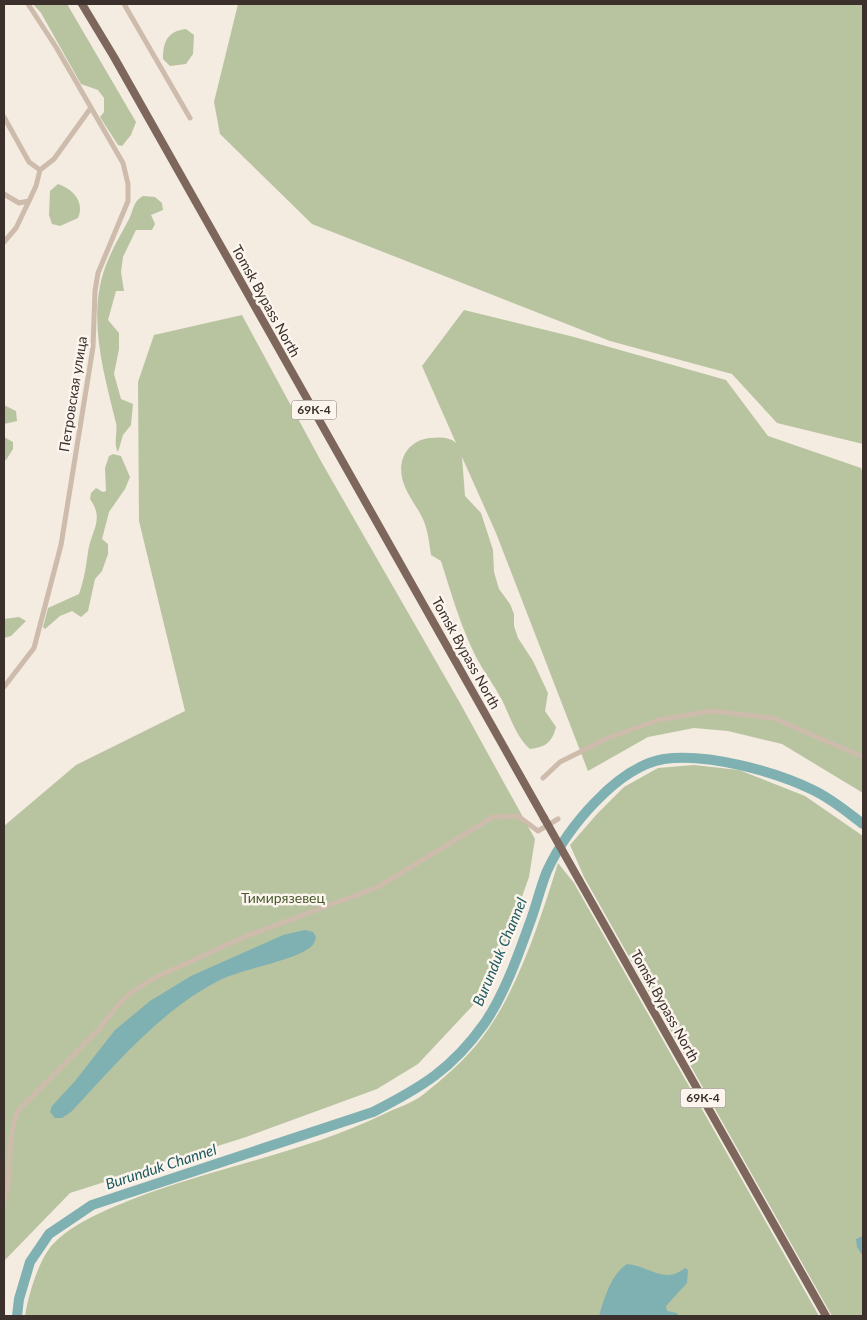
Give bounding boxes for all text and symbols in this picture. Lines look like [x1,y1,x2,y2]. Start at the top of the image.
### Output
street label: Tomsk Bypass North [229,242,304,360]
street label: Петровская улица [55,335,90,453]
road number: 69К-4 [292,400,336,420]
street label: Tomsk Bypass North [429,594,504,712]
park label: Тимирязевец [241,889,325,906]
water label: Burunduk Channel [468,894,530,1008]
street label: Tomsk Bypass North [628,947,703,1065]
road number: 69К-4 [680,1088,726,1108]
water label: Burunduk Channel [103,1139,219,1192]

